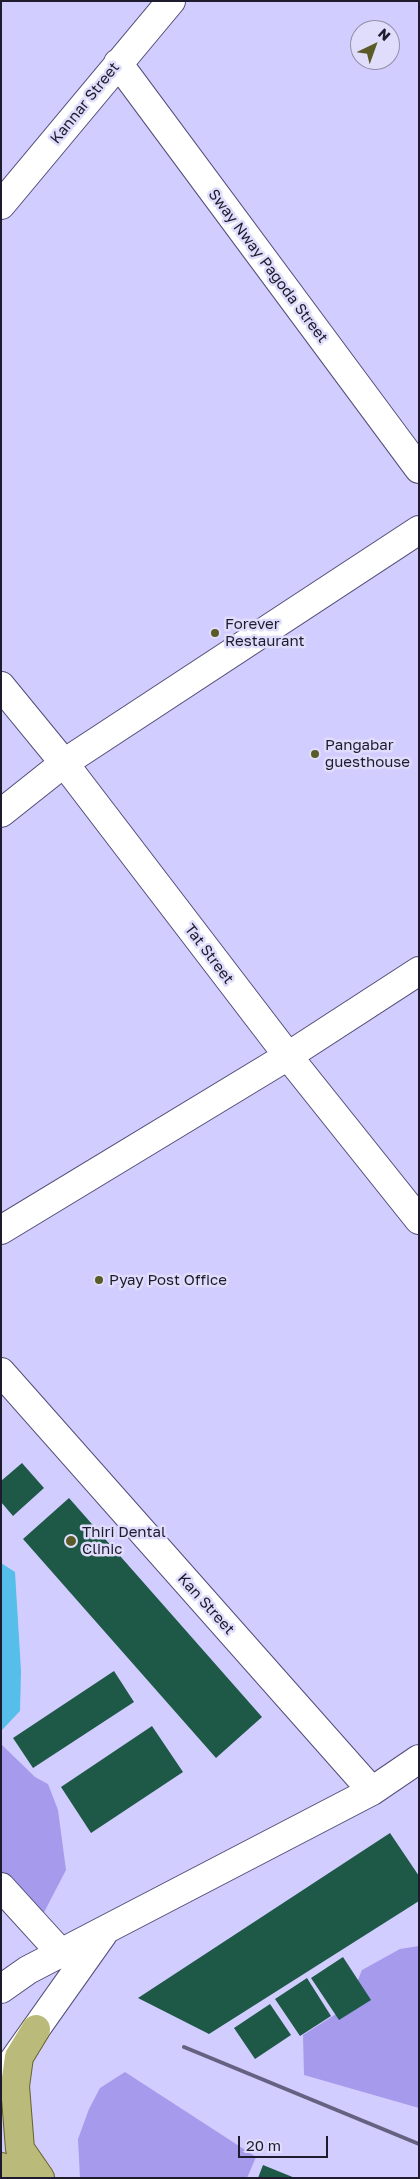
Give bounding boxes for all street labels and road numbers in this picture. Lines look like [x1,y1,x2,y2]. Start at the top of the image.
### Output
street label: Kannar Street [47,59,123,147]
street label: Sway Nway Pagoda Street [204,186,332,346]
street label: Tat Street [181,920,237,988]
street label: Kan Street [174,1570,238,1638]

